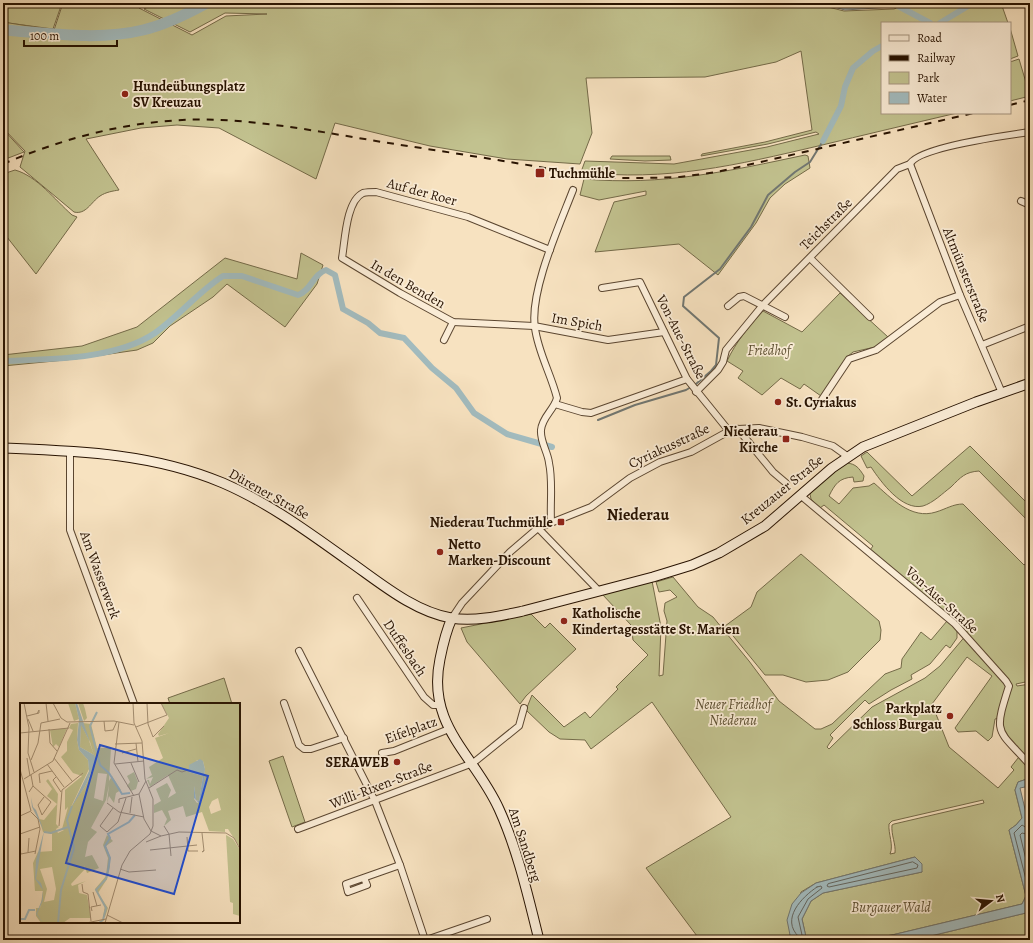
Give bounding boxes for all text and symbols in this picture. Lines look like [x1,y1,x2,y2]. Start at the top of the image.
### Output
scale bar [24,22,117,48]
legend [881,22,1011,114]
text: 100 m [30,28,59,44]
text: Road [917,30,943,46]
text: Railway [917,50,956,66]
text: Park [917,70,940,86]
place label: Hundeübungsplatz SV Kreuzau [133,77,246,112]
marker: Hundeübungsplatz SV Kreuzau [120,89,130,99]
text: Water [916,90,947,106]
place label: Tuchmühle [549,164,616,183]
marker: Tuchmühle [534,167,546,179]
street label: Auf der Roer [384,173,460,211]
street label: Teichstraße [796,194,856,254]
street label: Altmünsterstraße [938,224,994,325]
street label: In den Benden [367,255,449,313]
street label: Von-Aue-Straße [651,291,710,382]
street label: Im Spich [550,308,605,336]
park label: Friedhof [748,341,794,360]
place label: St. Cyriakus [786,393,857,412]
marker: St. Cyriakus [773,397,783,407]
street label: Cyriakusstraße [625,419,713,473]
place label: Niederau Kirche [723,422,779,457]
marker: Niederau Kirche [781,434,791,444]
street label: Kreuzauer Straße [737,451,827,529]
street label: Dürener Straße [225,464,313,524]
district label: Niederau [607,504,670,526]
place label: Niederau Tuchmühle [430,513,554,532]
marker: Niederau Tuchmühle [556,517,566,527]
street label: Am Wasserwerk [75,528,125,622]
place label: Netto Marken-Discount [448,535,551,570]
marker: Netto Marken-Discount [435,547,445,557]
street label: Von-Aue-Straße [901,561,983,638]
place label: Katholische Kindertagesstätte St. Marien [572,604,740,639]
street label: Duffesbach [379,616,431,681]
marker: Katholische Kindertagesstätte St. Marien [559,616,569,626]
park label: Neuer Friedhof Niederau [695,695,775,730]
place label: Parkplatz Schloss Burgau [853,699,943,734]
inset map [20,703,240,923]
marker: Parkplatz Schloss Burgau [945,711,955,721]
street label: Eifelplatz [382,712,440,748]
place label: SERAWEB [325,753,389,772]
street label: Willi-Rixen-Straße [326,757,435,814]
marker: SERAWEB [392,757,402,767]
street label: Am Sandberg [504,805,546,885]
north arrow [971,881,1011,921]
text: N [992,892,1008,904]
park label: Burgauer Wald [851,898,931,917]

